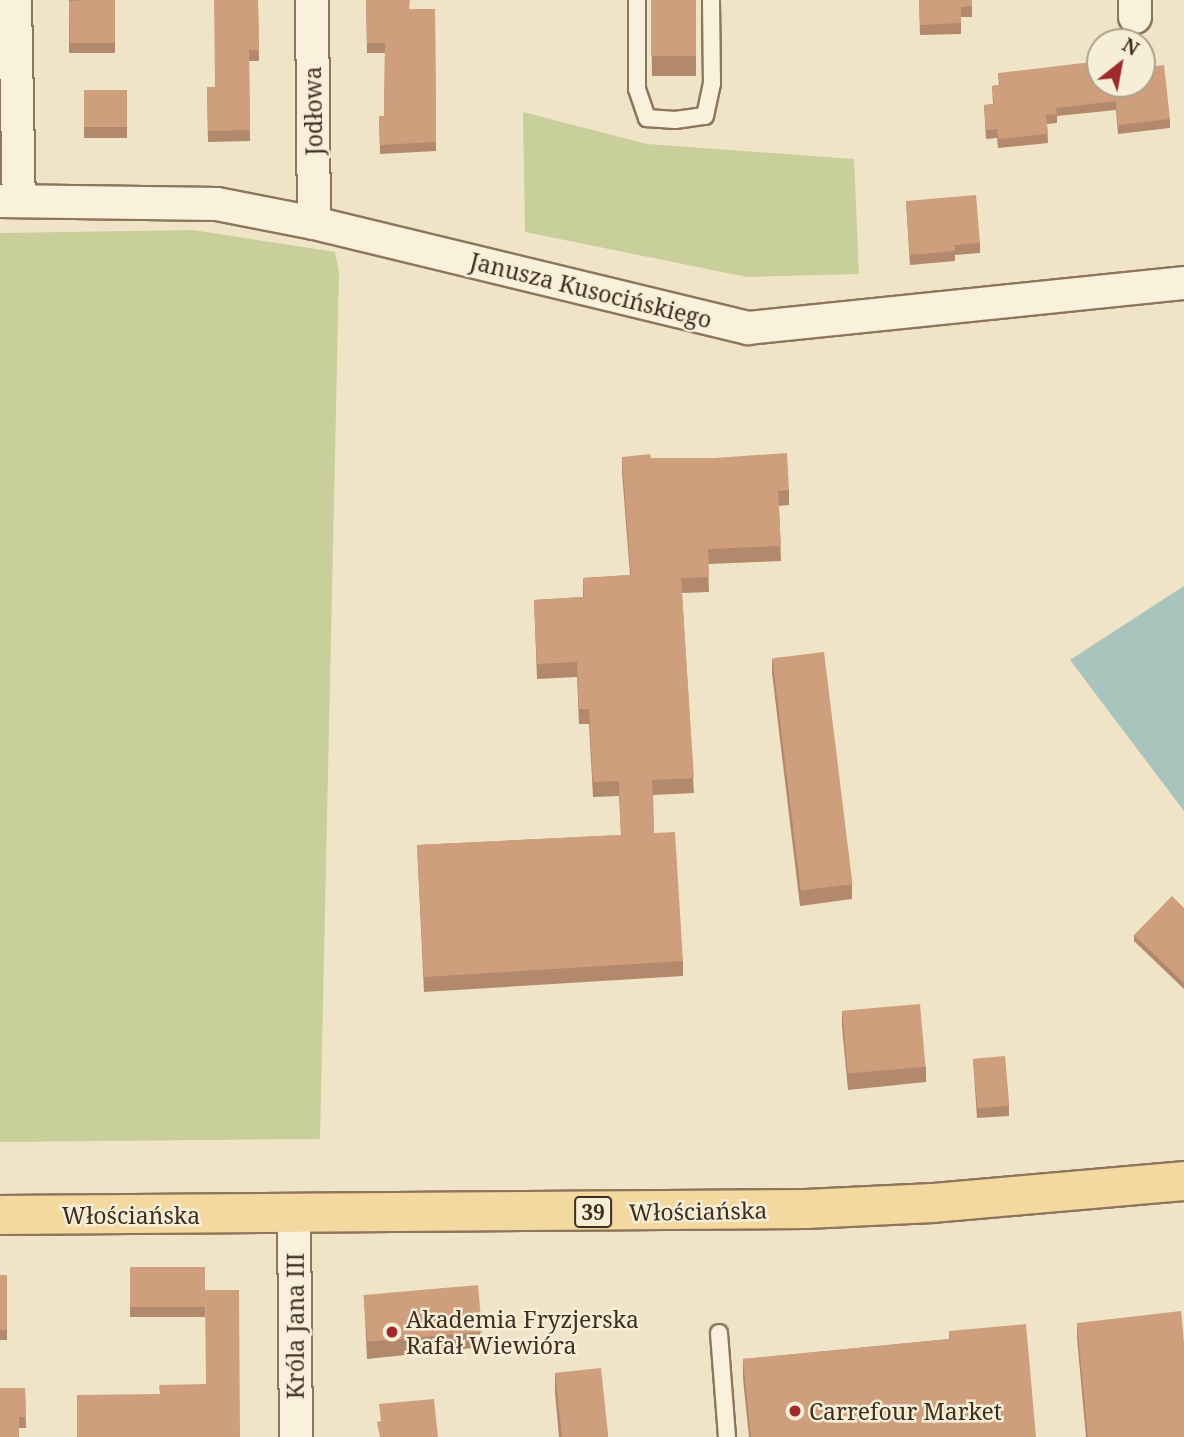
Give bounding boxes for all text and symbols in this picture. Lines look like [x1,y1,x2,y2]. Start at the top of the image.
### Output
north arrow [1086,28,1156,98]
text: N [1118,32,1144,62]
street label: Jodłowa [298,66,328,156]
street label: Janusza Kusocińskiego [467,247,715,333]
road number: 39 [574,1194,612,1230]
street label: Włościańska [629,1196,767,1226]
street label: Włościańska [62,1201,200,1229]
street label: Króla Jana III [281,1253,309,1399]
place label: Akademia Fryzjerska Rafał Wiewióra [406,1305,639,1359]
marker: Akademia Fryzjerska Rafał Wiewióra [384,1324,400,1340]
place label: Carrefour Market [809,1397,1002,1425]
marker: Carrefour Market [787,1403,803,1419]

